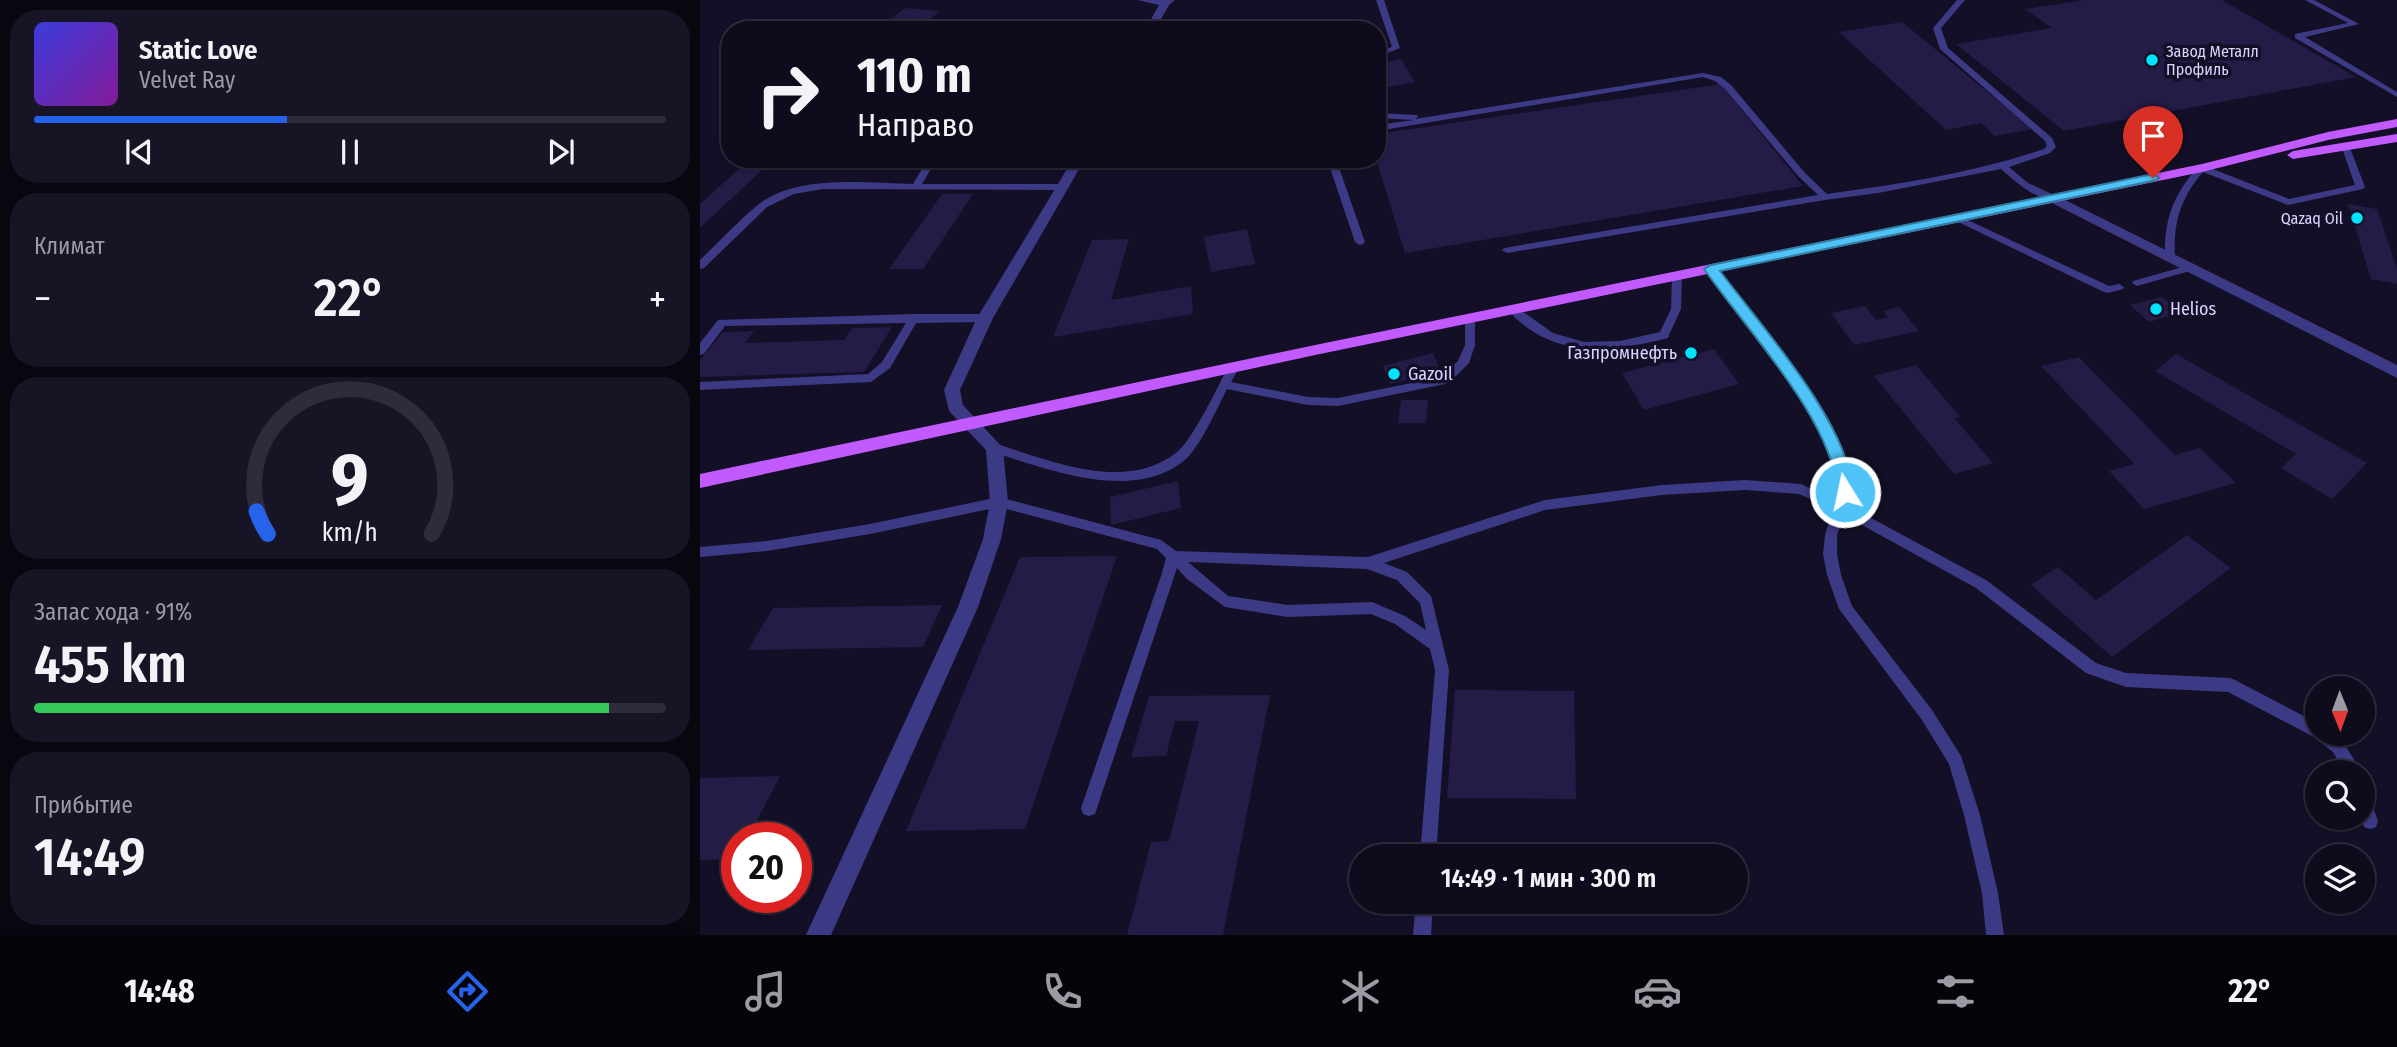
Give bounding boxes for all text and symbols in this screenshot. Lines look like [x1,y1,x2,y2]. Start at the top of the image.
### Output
text: Static Love [139,35,257,66]
place label: Завод Металл Профиль [2166,42,2259,79]
text: 110 m [857,46,972,105]
icon: right [742,49,833,140]
marker: Завод Металл Профиль [2144,52,2160,68]
text: Velvet Ray [139,66,235,94]
text: Направо [857,106,974,144]
pin [2123,106,2183,178]
icon: arrive [2134,117,2172,155]
icon: previous [120,133,158,171]
icon: pause [331,133,369,171]
icon: next [542,133,580,171]
place label: Qazaq Oil [2281,209,2343,228]
marker: Qazaq Oil [2349,210,2365,226]
text: Климат [34,232,105,260]
text: 22° [314,267,386,330]
text: − [34,276,51,322]
text: + [649,276,666,322]
place label: Helios [2170,298,2217,320]
marker: Helios [2148,301,2164,317]
place label: Газпромнефть [1567,342,1677,364]
marker: Газпромнефть [1683,345,1699,361]
place label: Gazoil [1408,363,1453,385]
marker: Gazoil [1386,366,1402,382]
text: 9 [331,436,369,523]
position arrow [1808,455,1882,529]
text: km/h [322,517,378,547]
text: Запас хода · 91% [34,598,192,626]
text: 455 km [34,633,187,696]
north arrow [2305,676,2375,746]
map controls [2305,676,2375,914]
button: search [2305,760,2375,830]
text: Прибытие [34,791,133,819]
speed limit sign: 20 [721,822,812,913]
text: 14:49 [34,826,145,889]
button: layers [2305,844,2375,914]
text: 14:49 · 1 мин · 300 m [1441,863,1656,894]
icon: directions [443,967,492,1016]
icon: music [741,967,790,1016]
icon: phone [1038,967,1087,1016]
icon: climate [1336,967,1385,1016]
icon: car [1633,967,1682,1016]
icon: filters [1931,967,1980,1016]
text: 14:48 [124,972,195,1010]
text: 22° [2228,972,2273,1010]

